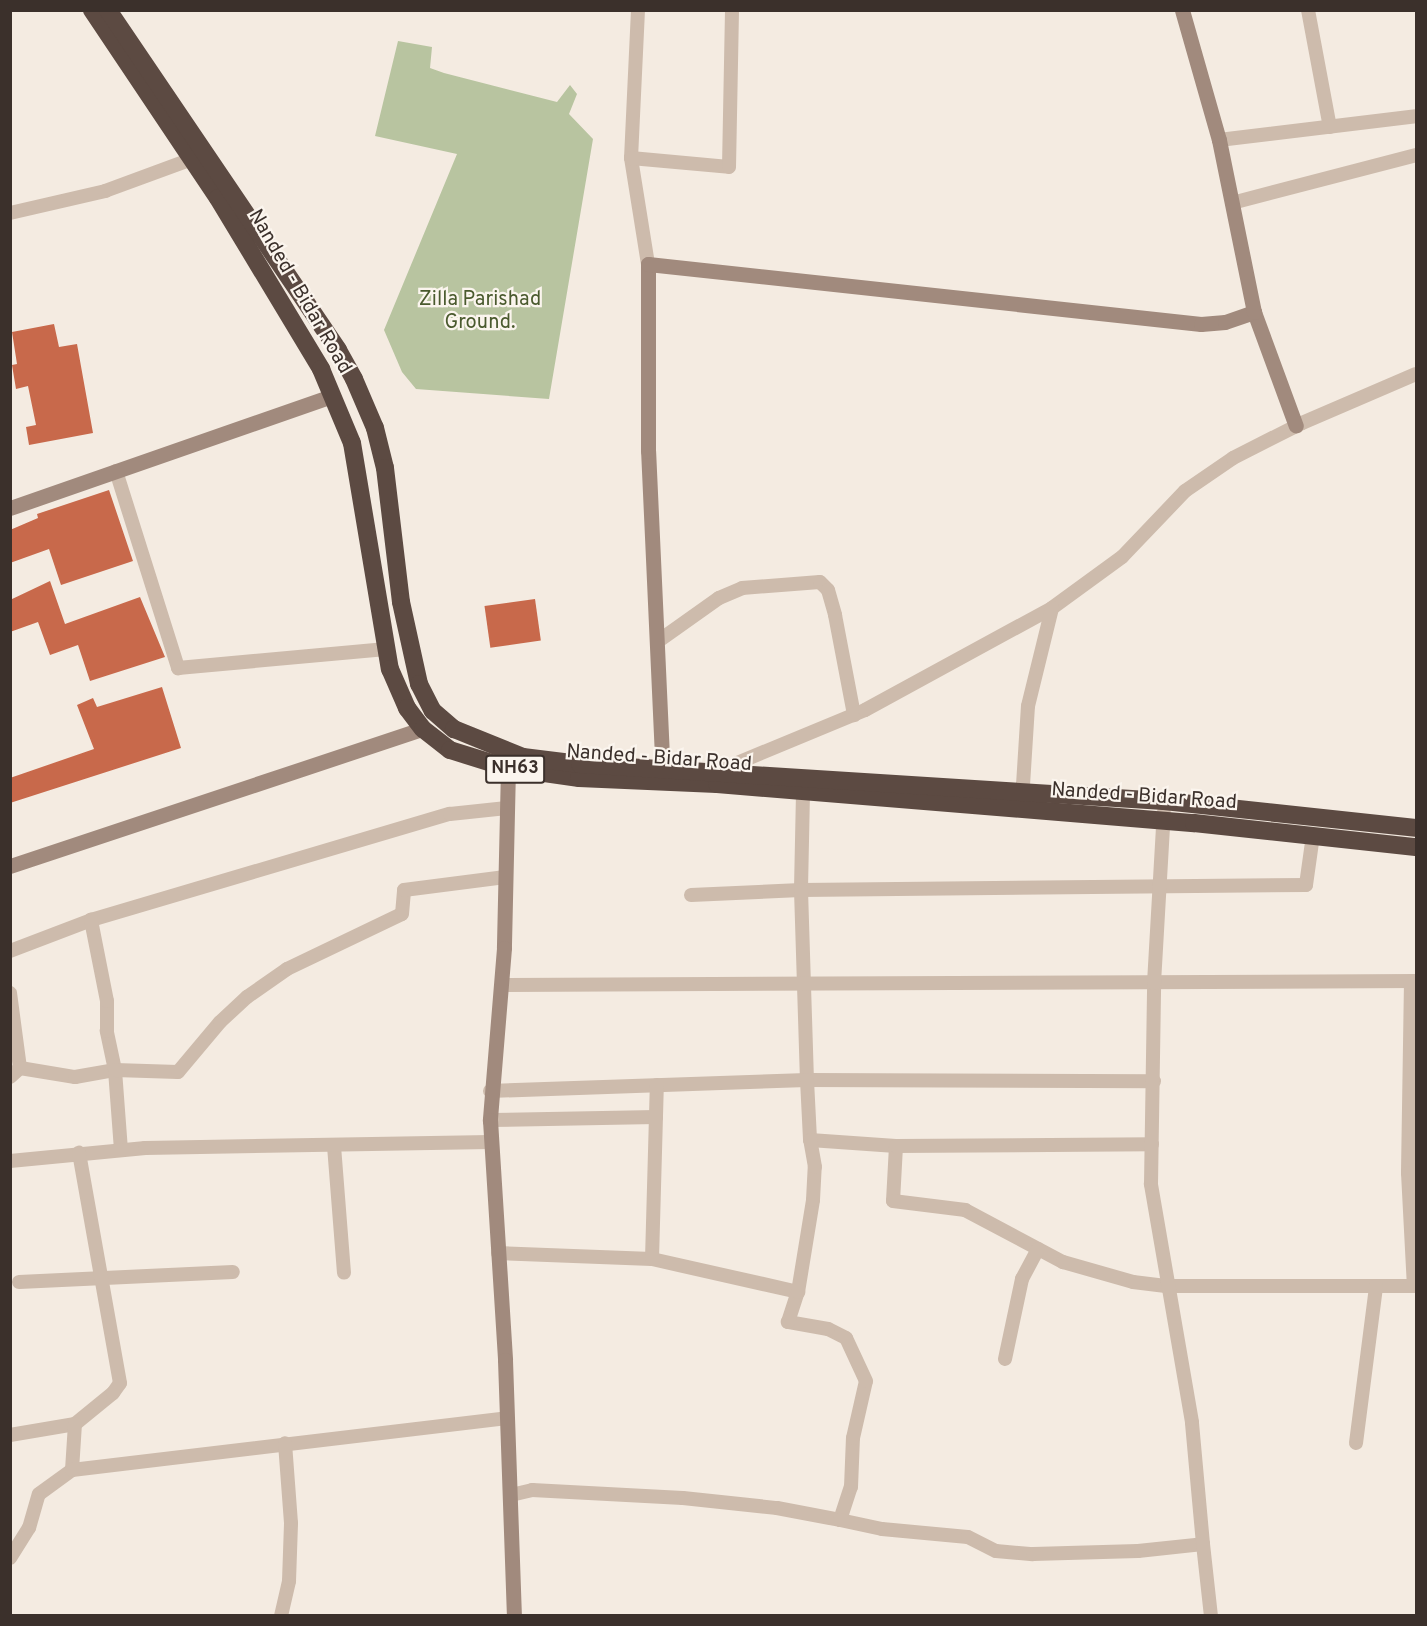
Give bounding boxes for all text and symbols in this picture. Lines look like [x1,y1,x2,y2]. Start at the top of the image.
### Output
street label: Nanded - Bidar Road [242,206,356,378]
park label: Zilla Parishad Ground. [419,288,541,335]
street label: Nanded - Bidar Road [565,741,753,777]
road number: NH63 [485,754,545,784]
street label: Nanded - Bidar Road [1050,779,1238,815]

